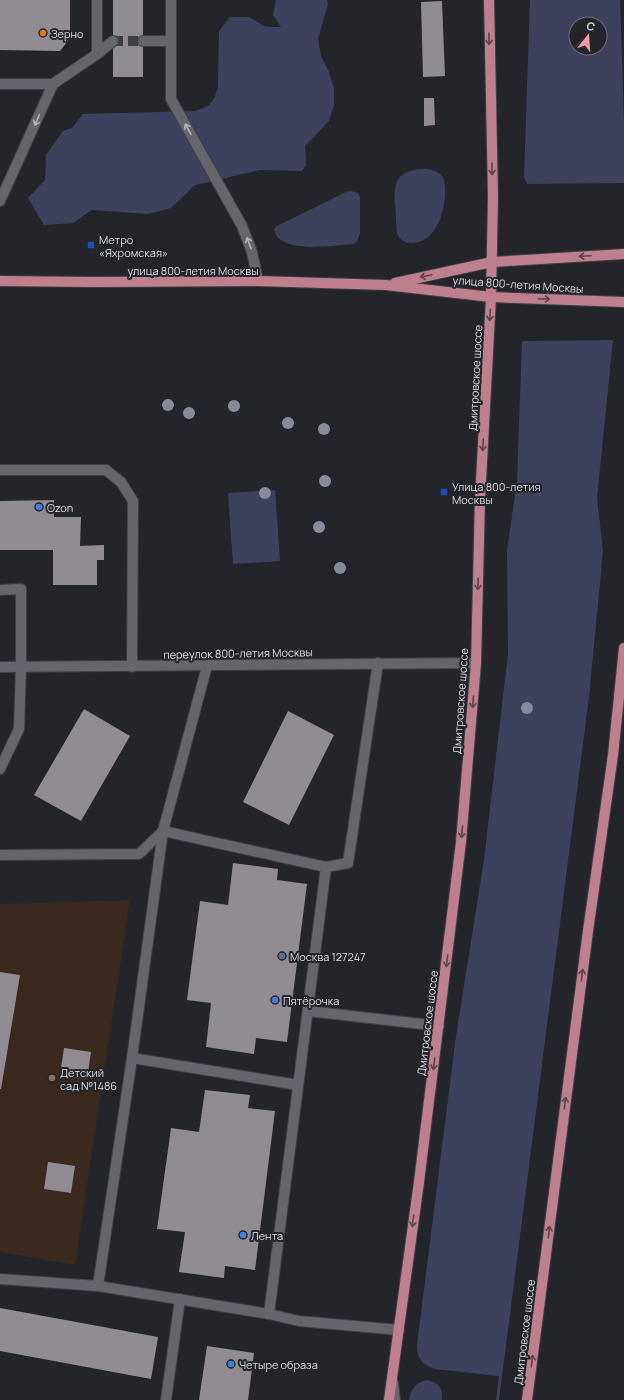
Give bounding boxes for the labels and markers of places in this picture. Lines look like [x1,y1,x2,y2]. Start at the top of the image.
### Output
place label: Зерно [51,26,84,41]
marker: Зерно [38,28,48,38]
place label: Метро «Яхромская» [99,232,168,260]
marker: Метро «Яхромская» [86,240,96,250]
place label: Улица 800-летия Москвы [452,479,541,507]
marker: Улица 800-летия Москвы [439,487,449,497]
place label: Ozon [47,500,73,515]
marker: Ozon [34,502,44,512]
place label: Москва 127247 [290,949,366,964]
marker: Москва 127247 [277,951,287,961]
place label: Пятёрочка [283,993,339,1008]
marker: Пятёрочка [270,995,280,1005]
place label: Детский сад №1486 [60,1065,117,1093]
marker: Детский сад №1486 [47,1073,57,1083]
place label: Лента [251,1228,283,1243]
marker: Лента [238,1230,248,1240]
place label: Четыре образа [239,1357,318,1372]
marker: Четыре образа [226,1359,236,1369]

